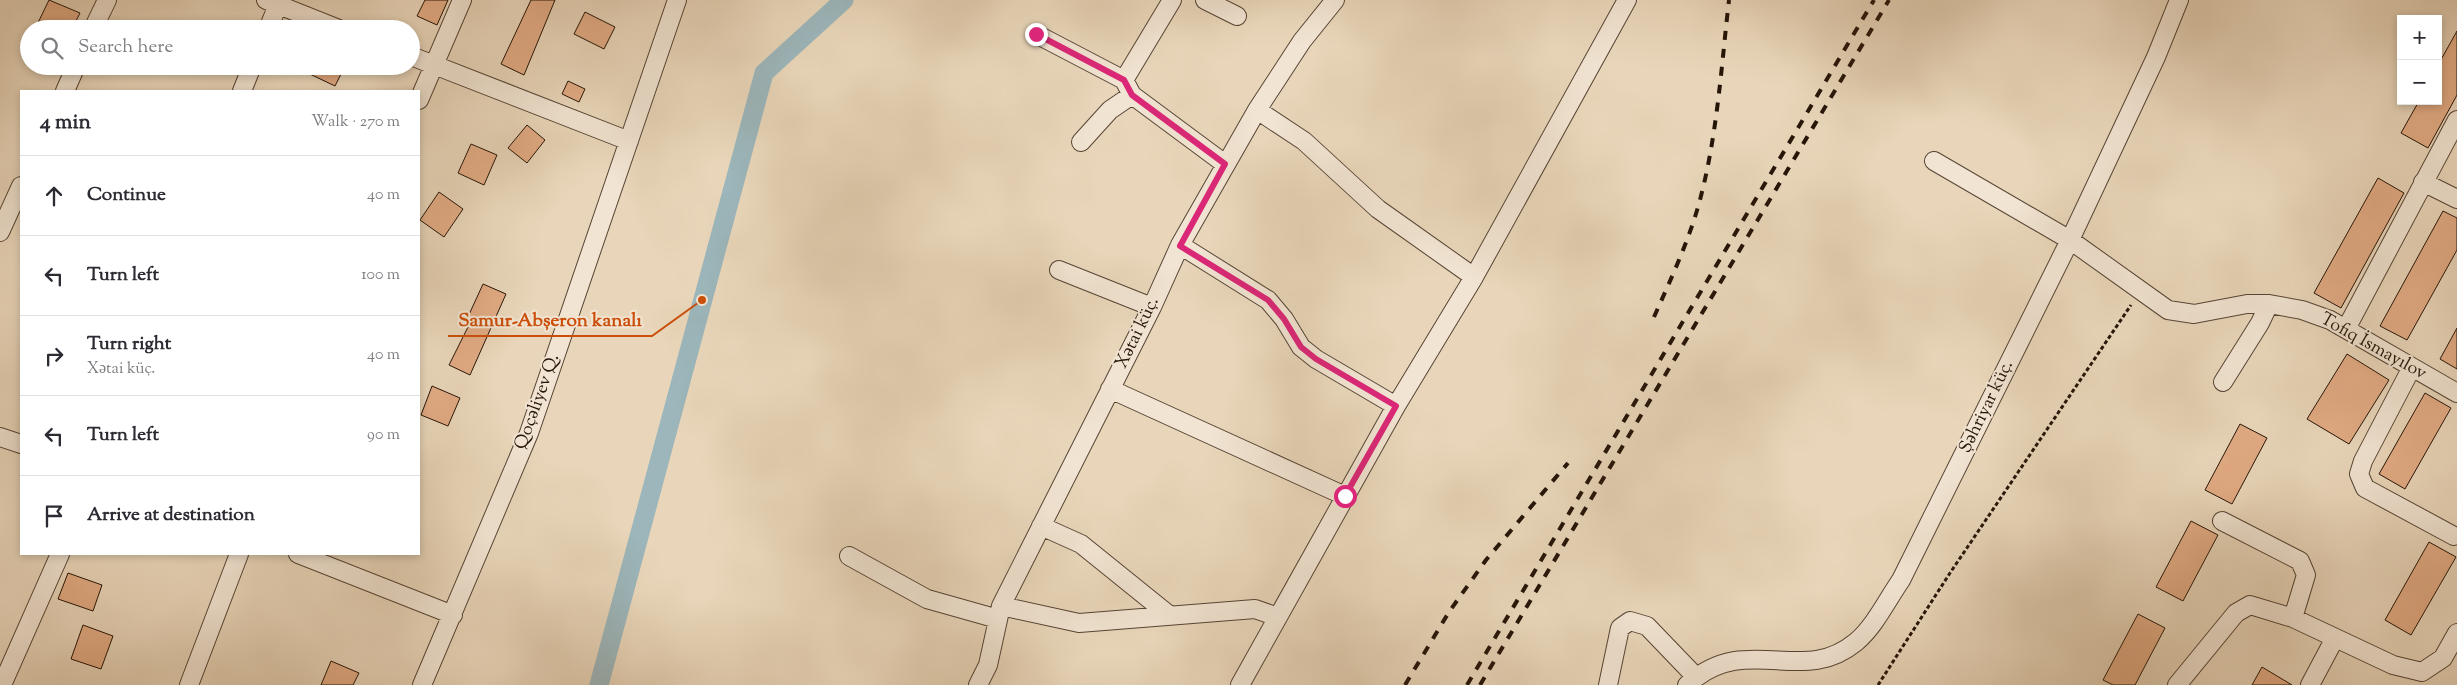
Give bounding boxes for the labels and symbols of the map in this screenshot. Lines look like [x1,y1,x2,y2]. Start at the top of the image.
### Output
route end [1025,23,1048,46]
street label: Xətai küç. [1109,293,1167,373]
callout: Samur-Abşeron kanalı [448,302,652,336]
street label: Tofiq İsmayılov [2315,307,2431,387]
text: Samur-Abşeron kanalı [458,308,642,335]
street label: Qoçəliyev Q. [509,350,567,454]
street label: Şəhriyar küç. [1953,356,2021,458]
route start [1334,485,1357,508]

